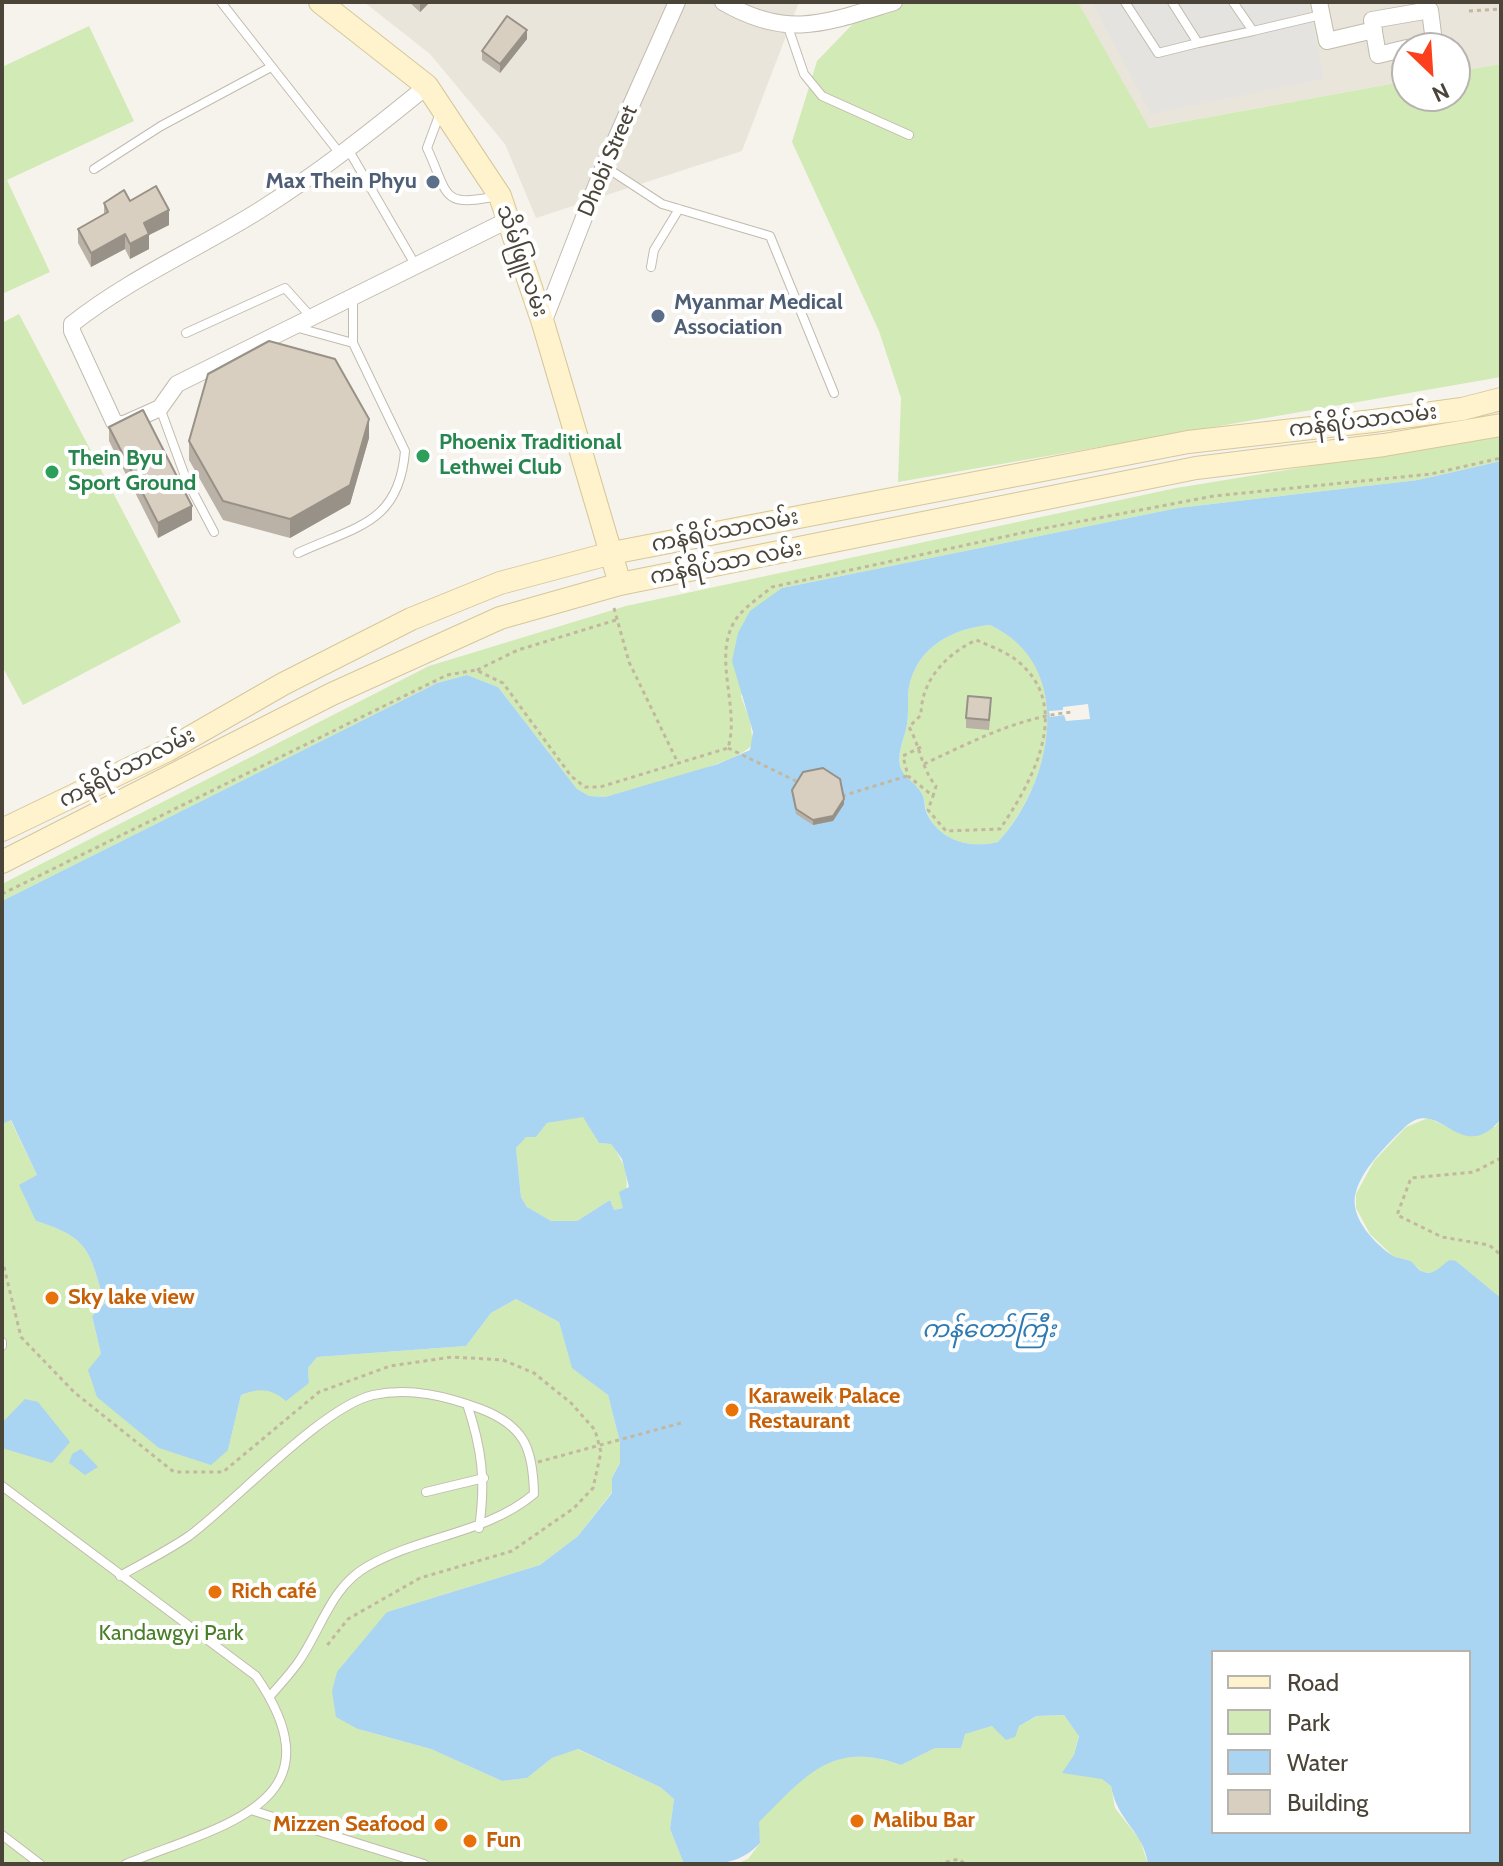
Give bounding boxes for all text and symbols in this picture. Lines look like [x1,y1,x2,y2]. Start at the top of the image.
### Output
north arrow [1391,32,1471,112]
text: N [1428,77,1453,108]
street label: Dhobi Street [573,101,643,221]
place label: Max Thein Phyu [265,169,417,195]
marker: Max Thein Phyu [424,173,442,191]
street label: သိမ်ဖြူလမ်း [490,201,554,321]
place label: Myanmar Medical Association [674,290,843,342]
marker: Myanmar Medical Association [649,307,667,325]
street label: ကန်ရိပ်သာလမ်း [1287,399,1439,443]
place label: Phoenix Traditional Lethwei Club [439,430,622,482]
place label: Thein Byu Sport Ground [68,446,196,498]
marker: Phoenix Traditional Lethwei Club [414,447,432,465]
marker: Thein Byu Sport Ground [43,463,61,481]
street label: ကန်ရိပ်သာလမ်း [649,504,801,558]
street label: ကန်ရိပ်သာ လမ်း [648,535,804,591]
street label: ကန်ရိပ်သာလမ်း [54,722,200,814]
place label: Sky lake view [68,1285,195,1311]
marker: Sky lake view [43,1289,61,1307]
water label: ကန်တော်ကြီး [922,1316,1056,1344]
place label: Karaweik Palace Restaurant [748,1384,900,1436]
marker: Karaweik Palace Restaurant [723,1401,741,1419]
place label: Rich café [231,1579,317,1605]
marker: Rich café [206,1583,224,1601]
park label: Kandawgyi Park [98,1621,244,1647]
legend [1211,1650,1471,1834]
text: Road [1287,1668,1339,1697]
text: Park [1287,1708,1330,1737]
text: Water [1287,1748,1348,1777]
text: Building [1287,1788,1368,1817]
place label: Malibu Bar [873,1808,975,1834]
place label: Mizzen Seafood [273,1812,425,1838]
marker: Malibu Bar [848,1812,866,1830]
marker: Mizzen Seafood [432,1816,450,1834]
place label: Fun [486,1828,521,1854]
marker: Fun [461,1832,479,1850]

